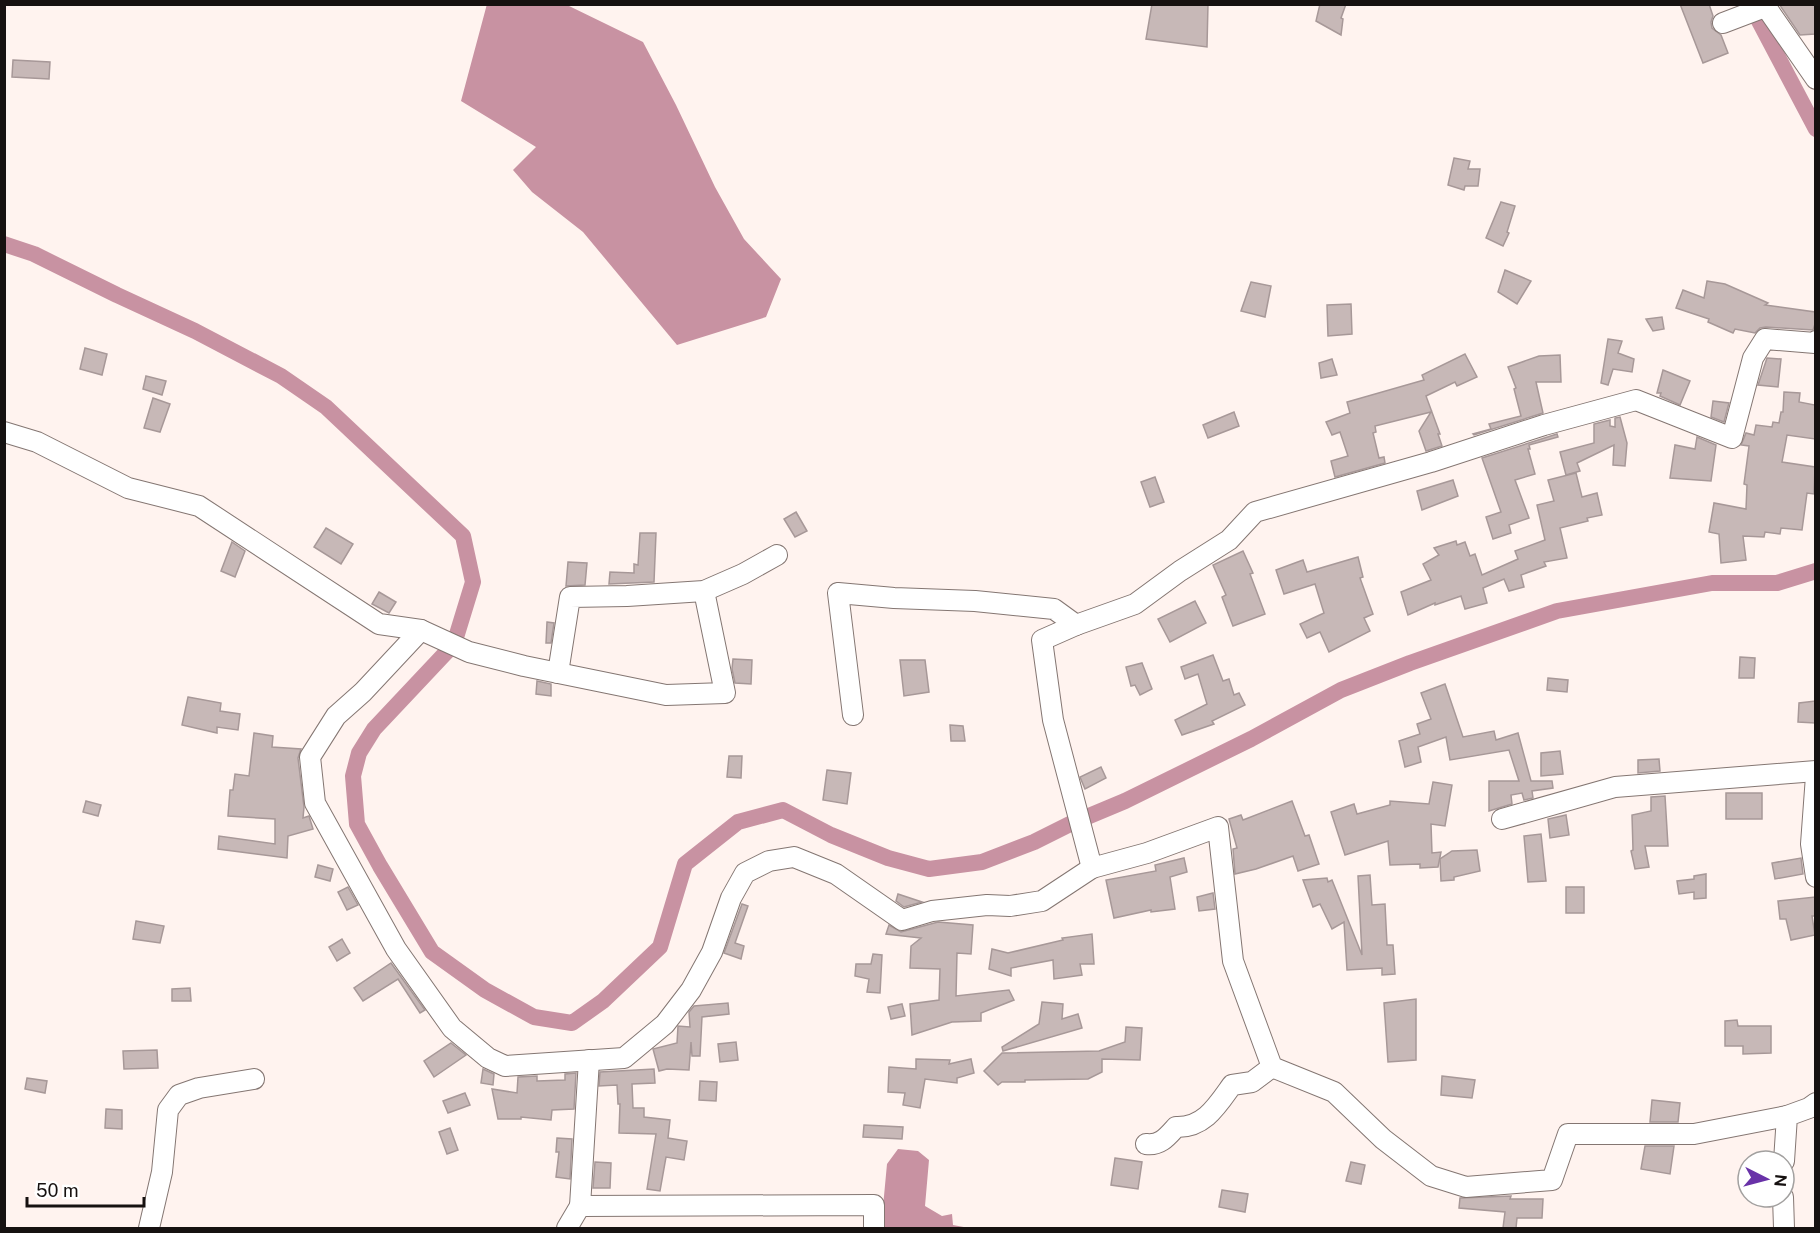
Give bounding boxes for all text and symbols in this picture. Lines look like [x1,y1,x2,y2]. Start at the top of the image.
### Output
north arrow [1736,1149,1796,1209]
scale bar [27,1170,144,1208]
text: N [1770,1173,1791,1188]
text: 50 m [36,1180,79,1201]

